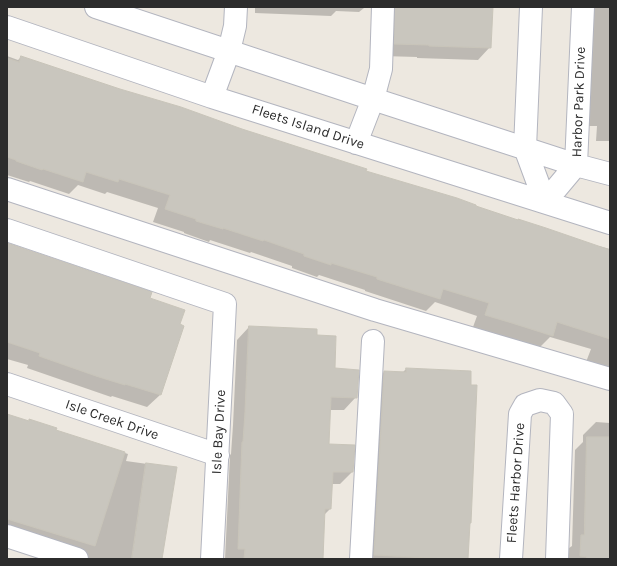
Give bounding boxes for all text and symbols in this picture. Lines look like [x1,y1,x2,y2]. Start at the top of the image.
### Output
street label: Harbor Park Drive [569,46,589,158]
street label: Fleets Island Drive [250,101,366,153]
street label: Isle Bay Drive [208,389,230,475]
street label: Isle Creek Drive [63,396,161,444]
street label: Fleets Harbor Drive [503,422,529,544]

